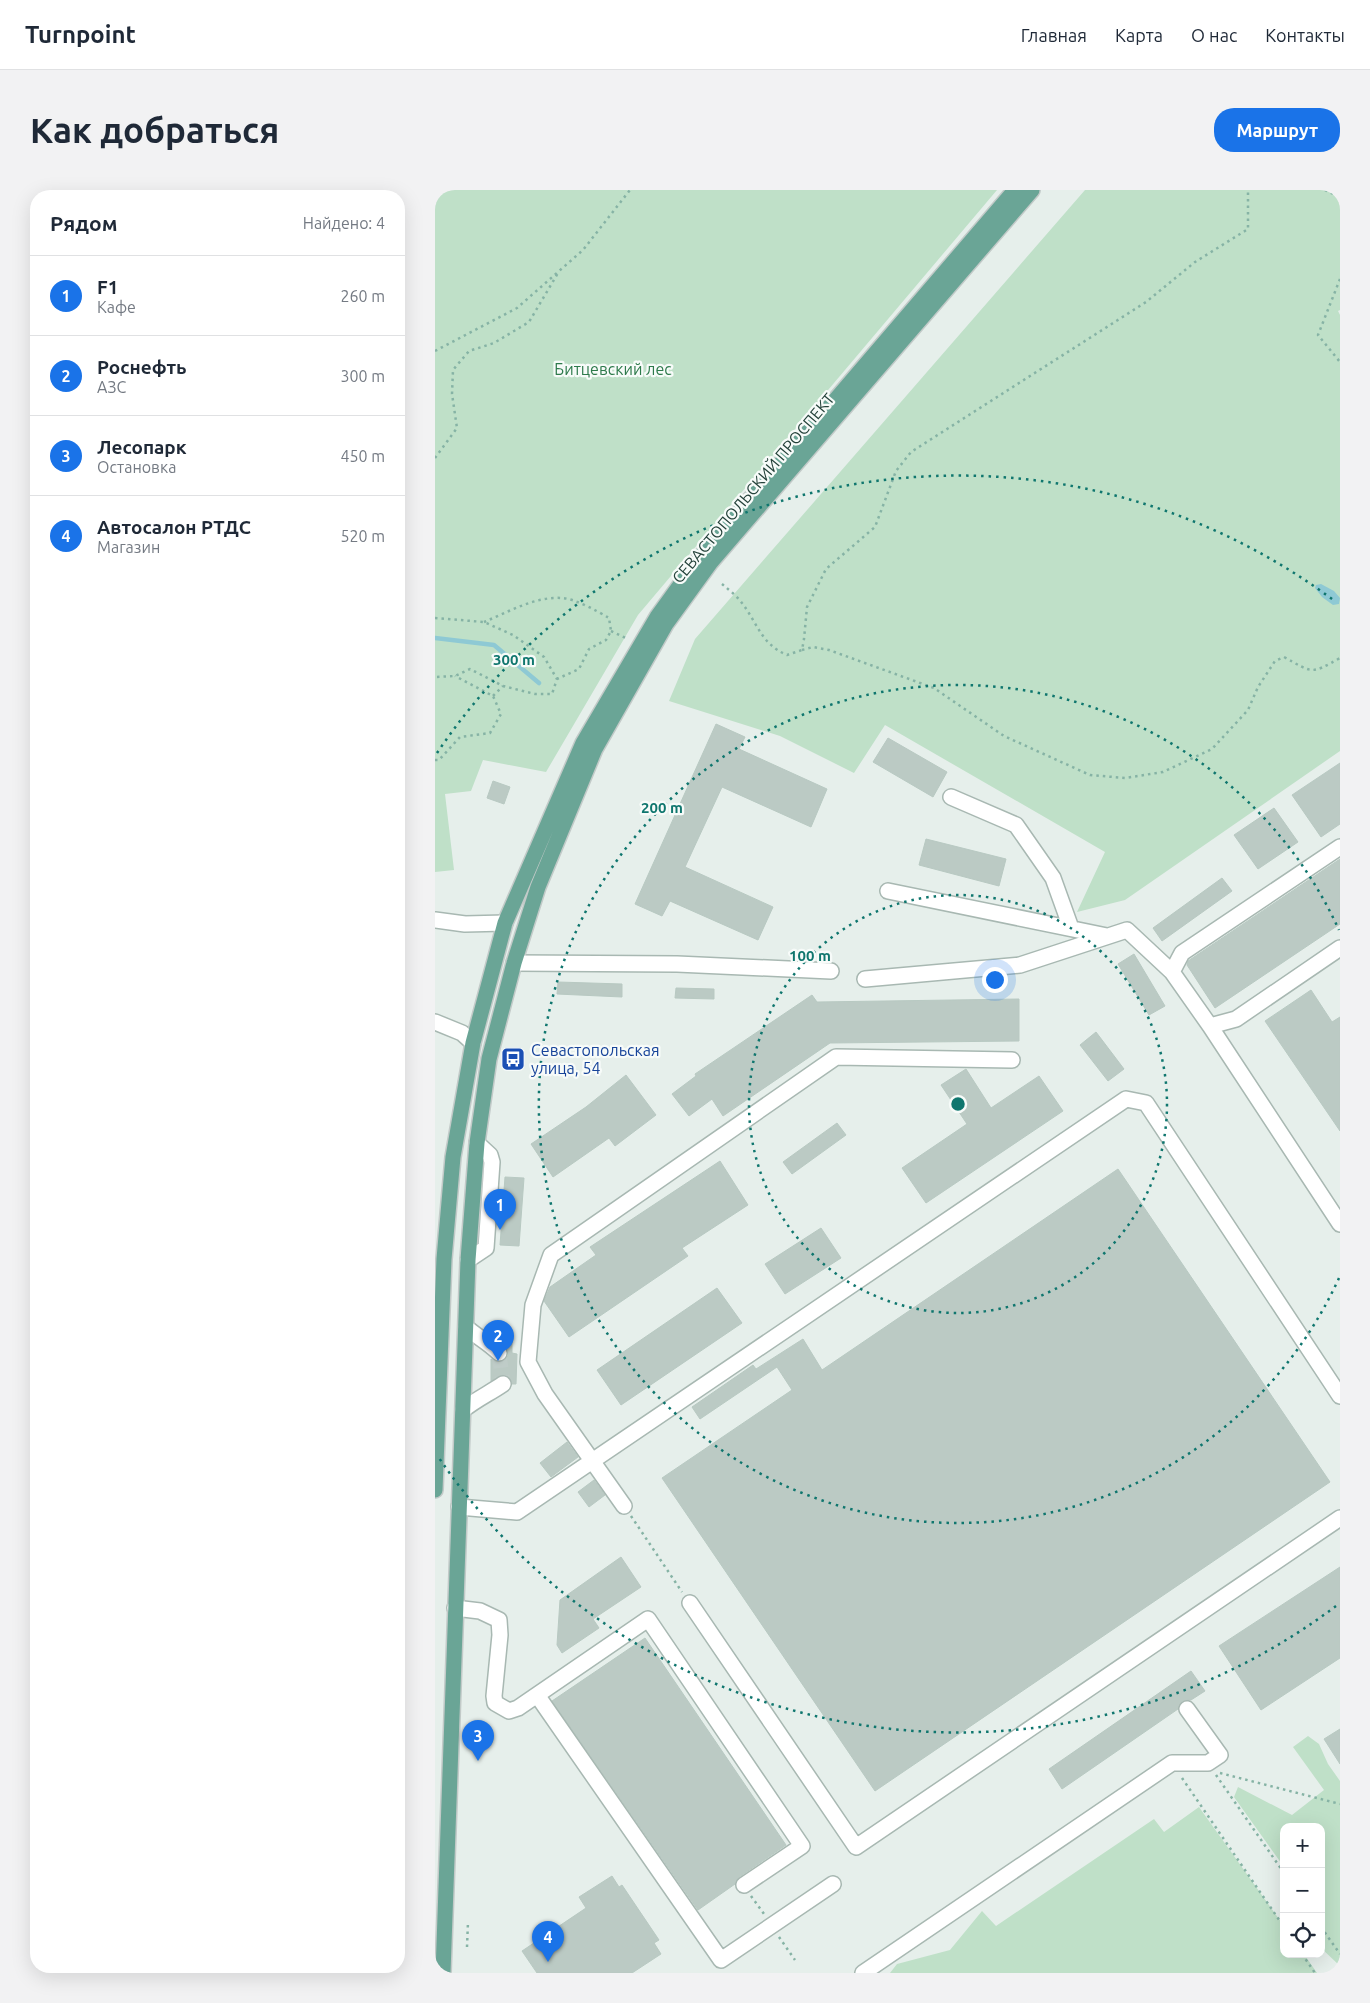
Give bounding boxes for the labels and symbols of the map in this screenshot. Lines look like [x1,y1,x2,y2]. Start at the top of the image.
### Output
park label: Битцевский лес [554,360,672,378]
street label: СЕВАСТОПОЛЬСКИЙ ПРОСПЕКТ [668,389,838,587]
text: 300 m [493,651,535,668]
text: 200 m [641,799,683,816]
text: 100 m [789,947,831,964]
your location [982,967,1008,993]
place label: Севастопольская улица, 54 [531,1041,660,1077]
bus stop icon: Севастопольская улица, 54 [500,1046,526,1072]
centre of rings [949,1095,967,1113]
pin: 1 [484,1189,516,1230]
pin: 2 [482,1320,514,1361]
pin: 3 [462,1720,494,1761]
pin: 4 [532,1921,564,1962]

